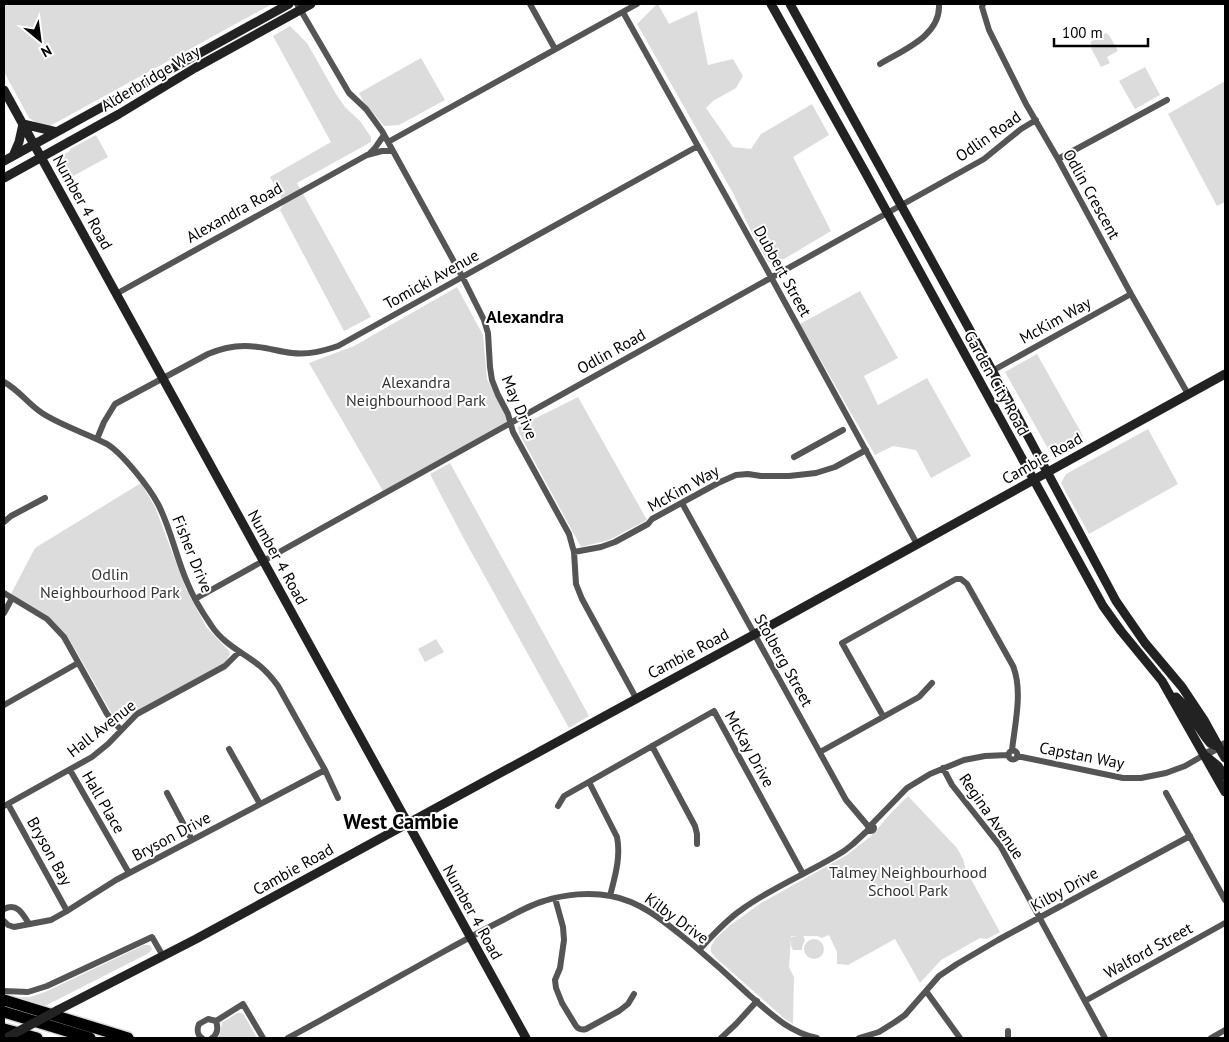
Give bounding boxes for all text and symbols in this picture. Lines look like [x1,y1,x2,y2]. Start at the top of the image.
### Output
north arrow [15,15,65,65]
scale bar [1054,15,1148,47]
text: 100 m [1062,23,1103,42]
street label: Alderbridge Way [97,40,204,115]
text: N [38,41,55,61]
street label: Odlin Road [951,106,1025,166]
street label: Odlin Crescent [1059,145,1125,243]
street label: Number 4 Road [49,151,117,253]
street label: Alexandra Road [182,177,286,247]
street label: Dubbert Street [750,222,817,321]
street label: Tomicki Avenue [380,245,482,313]
street label: McKim Way [1016,292,1095,348]
district label: Alexandra [486,305,564,328]
street label: Odlin Road [573,324,649,378]
street label: Garden City Road [960,327,1034,439]
park label: Alexandra Neighbourhood Park [346,372,486,410]
street label: May Drive [498,372,542,442]
street label: Cambie Road [998,428,1086,488]
street label: McKim Way [644,460,723,516]
street label: Number 4 Road [244,506,312,608]
street label: Fisher Drive [168,512,218,596]
park label: Odlin Neighbourhood Park [40,564,180,602]
street label: Stolberg Street [750,610,818,710]
street label: Cambie Road [644,623,732,683]
street label: Hall Avenue [63,695,139,761]
street label: McKay Drive [721,707,779,791]
street label: Capstan Way [1038,737,1127,773]
street label: Hall Place [78,767,130,837]
street label: Regina Avenue [955,769,1029,863]
street label: Bryson Drive [128,807,214,865]
district label: West Cambie [343,808,459,835]
street label: Bryson Bay [23,813,77,889]
street label: Cambie Road [249,839,337,899]
street label: Number 4 Road [439,861,507,963]
park label: Talmey Neighbourhood School Park [829,862,987,900]
street label: Kilby Drive [1027,862,1101,916]
street label: Kilby Drive [641,888,713,948]
street label: Walford Street [1100,917,1196,982]

